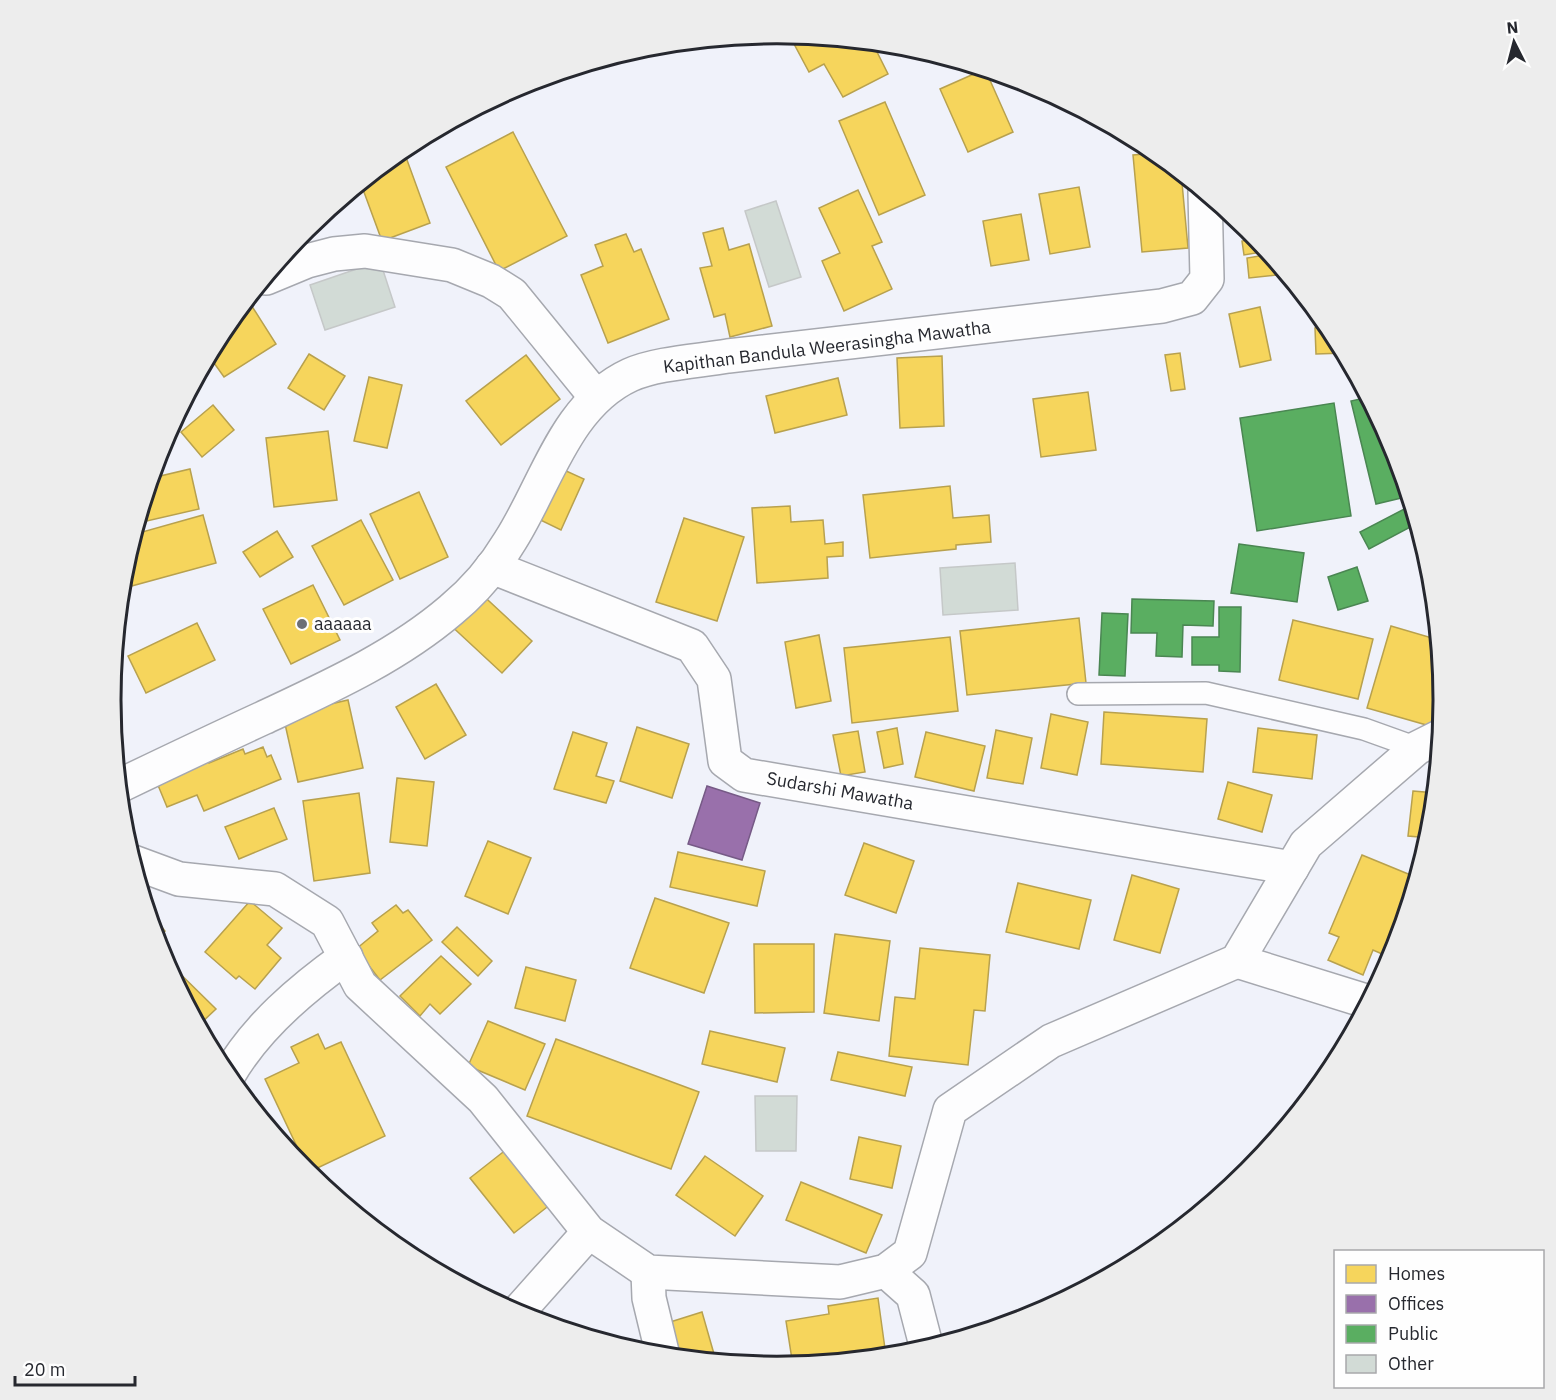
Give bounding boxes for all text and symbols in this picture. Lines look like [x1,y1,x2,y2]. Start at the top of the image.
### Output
north arrow [1484,12,1544,72]
text: N [1506,17,1519,38]
street label: Kapithan Bandula Weerasingha Mawatha [662,315,992,378]
place label: aaaaaa [314,612,372,635]
marker: aaaaaa [295,617,309,631]
street label: Sudarshi Mawatha [765,766,916,815]
legend [1334,1250,1544,1388]
text: Homes [1388,1262,1445,1285]
text: Offices [1388,1292,1444,1315]
text: Public [1388,1322,1438,1345]
scale bar [15,1349,135,1387]
text: Other [1388,1352,1434,1375]
text: 20 m [24,1358,66,1381]

